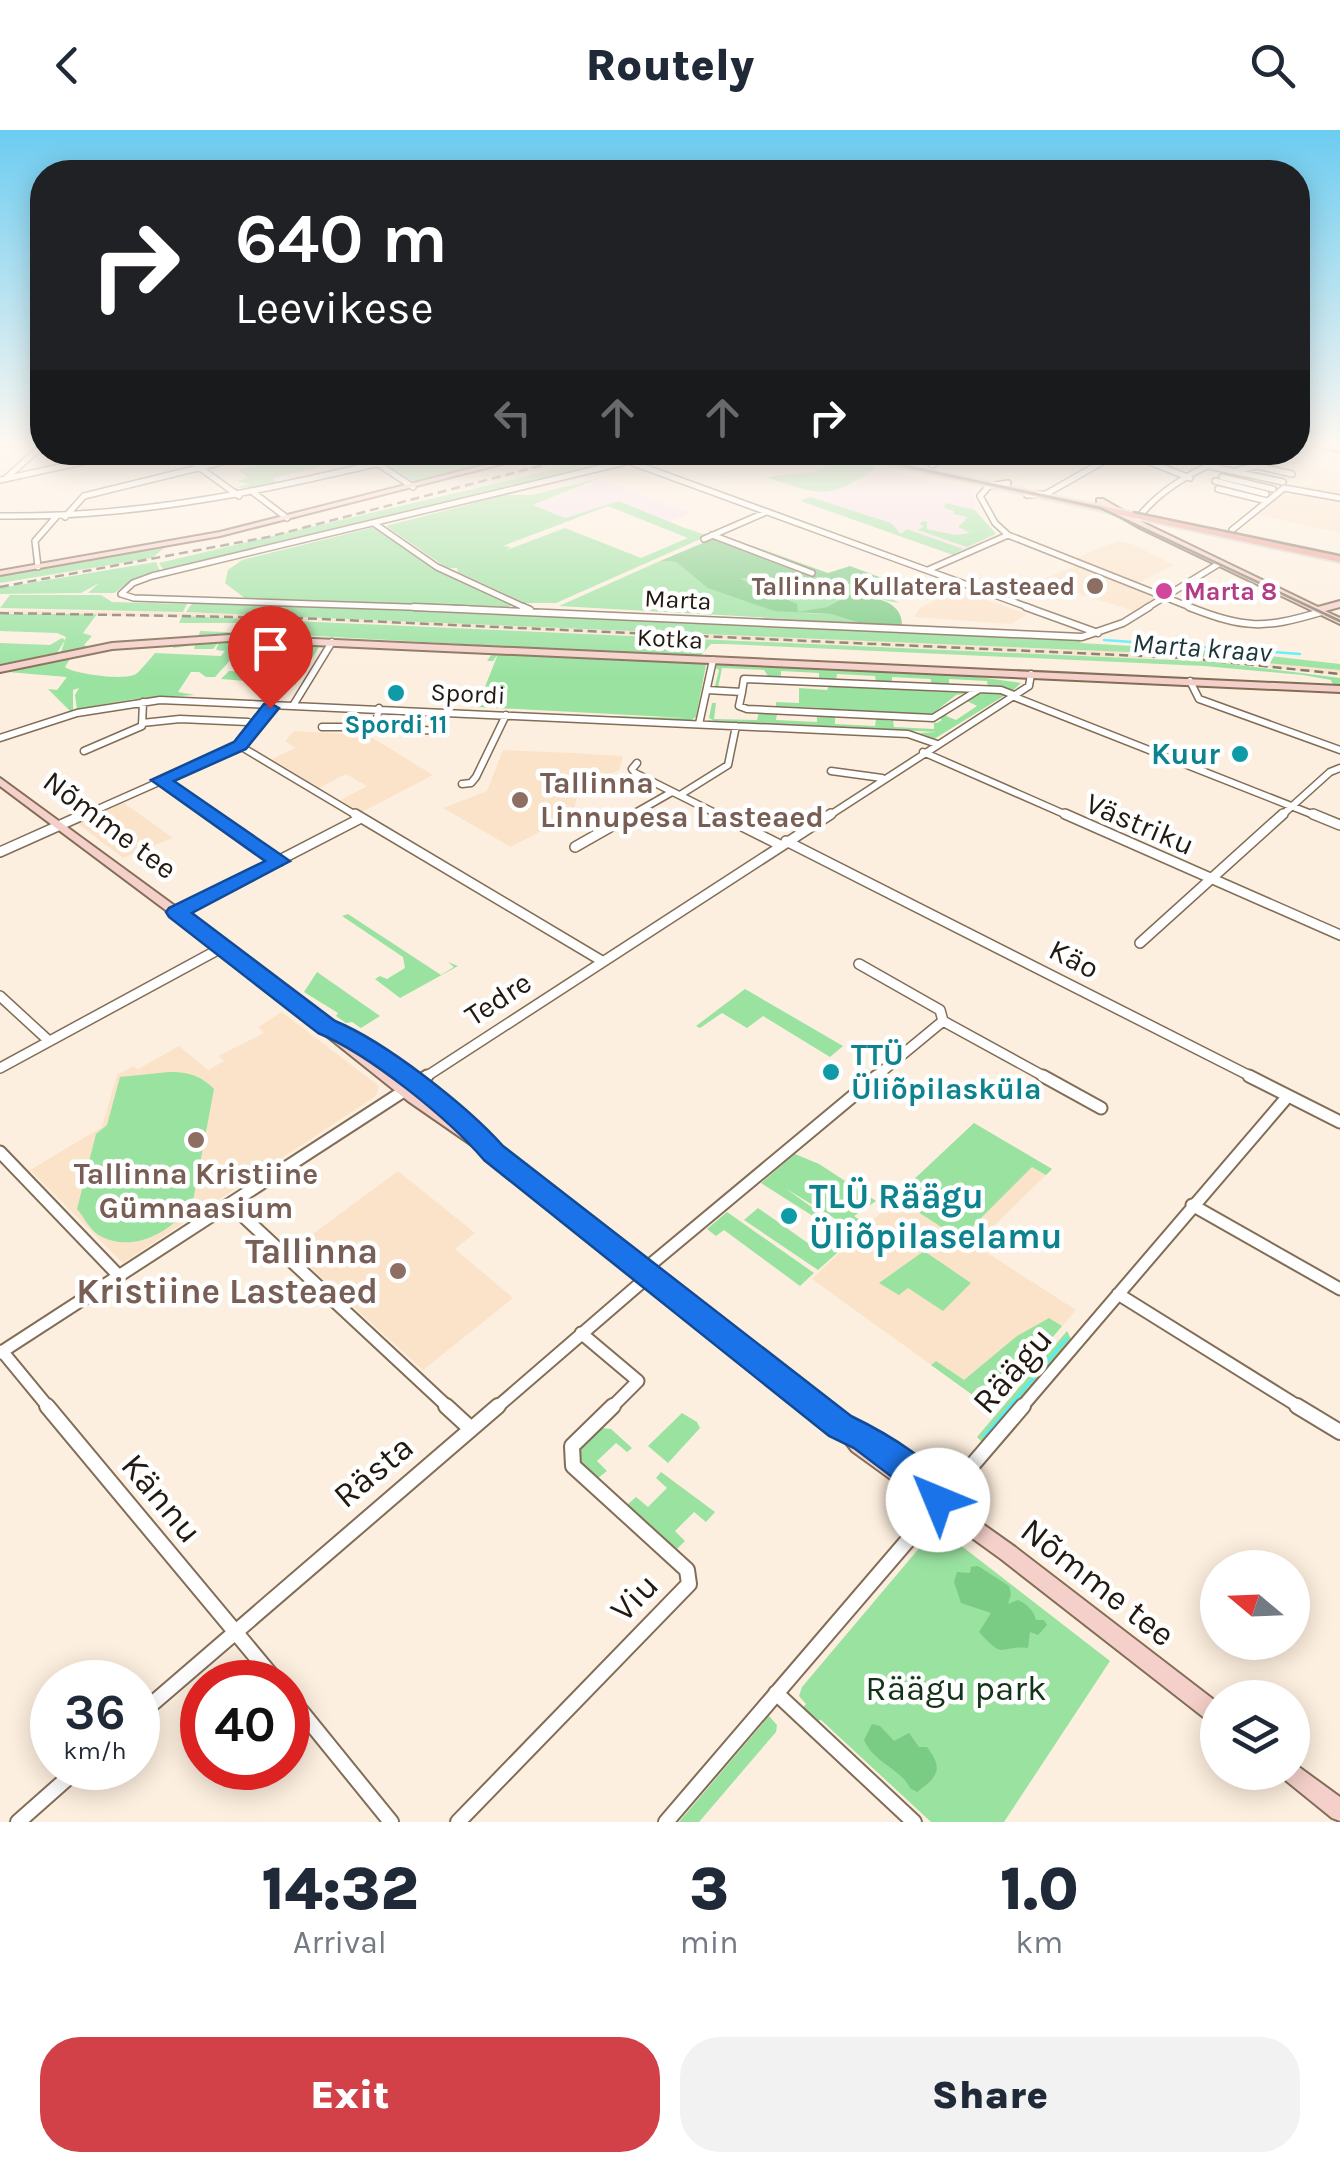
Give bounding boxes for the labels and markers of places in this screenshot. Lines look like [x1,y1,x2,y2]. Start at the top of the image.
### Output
place label: Tallinna Kullatera Lasteaed [752,572,1075,601]
marker: Tallinna Kullatera Lasteaed [1084,575,1106,597]
place label: Marta 8 [1184,577,1277,606]
marker: Marta 8 [1153,580,1175,602]
pin [228,606,313,709]
marker: Spordi 11 [385,682,407,704]
place label: Spordi 11 [345,710,447,739]
place label: Kuur [1151,736,1220,772]
marker: Kuur [1229,743,1251,765]
place label: Tallinna Linnupesa Lasteaed [540,765,824,835]
marker: Tallinna Linnupesa Lasteaed [509,789,531,811]
place label: TTÜ Üliõpilasküla [851,1037,1042,1107]
marker: TTÜ Üliõpilasküla [820,1061,842,1083]
marker: Tallinna Kristiine Gümnaasium [185,1129,207,1151]
place label: Tallinna Kristiine Gümnaasium [74,1156,318,1226]
place label: TLÜ Räägu Üliõpilaselamu [809,1176,1062,1257]
marker: TLÜ Räägu Üliõpilaselamu [778,1205,800,1227]
place label: Tallinna Kristiine Lasteaed [76,1231,378,1312]
marker: Tallinna Kristiine Lasteaed [387,1260,409,1282]

